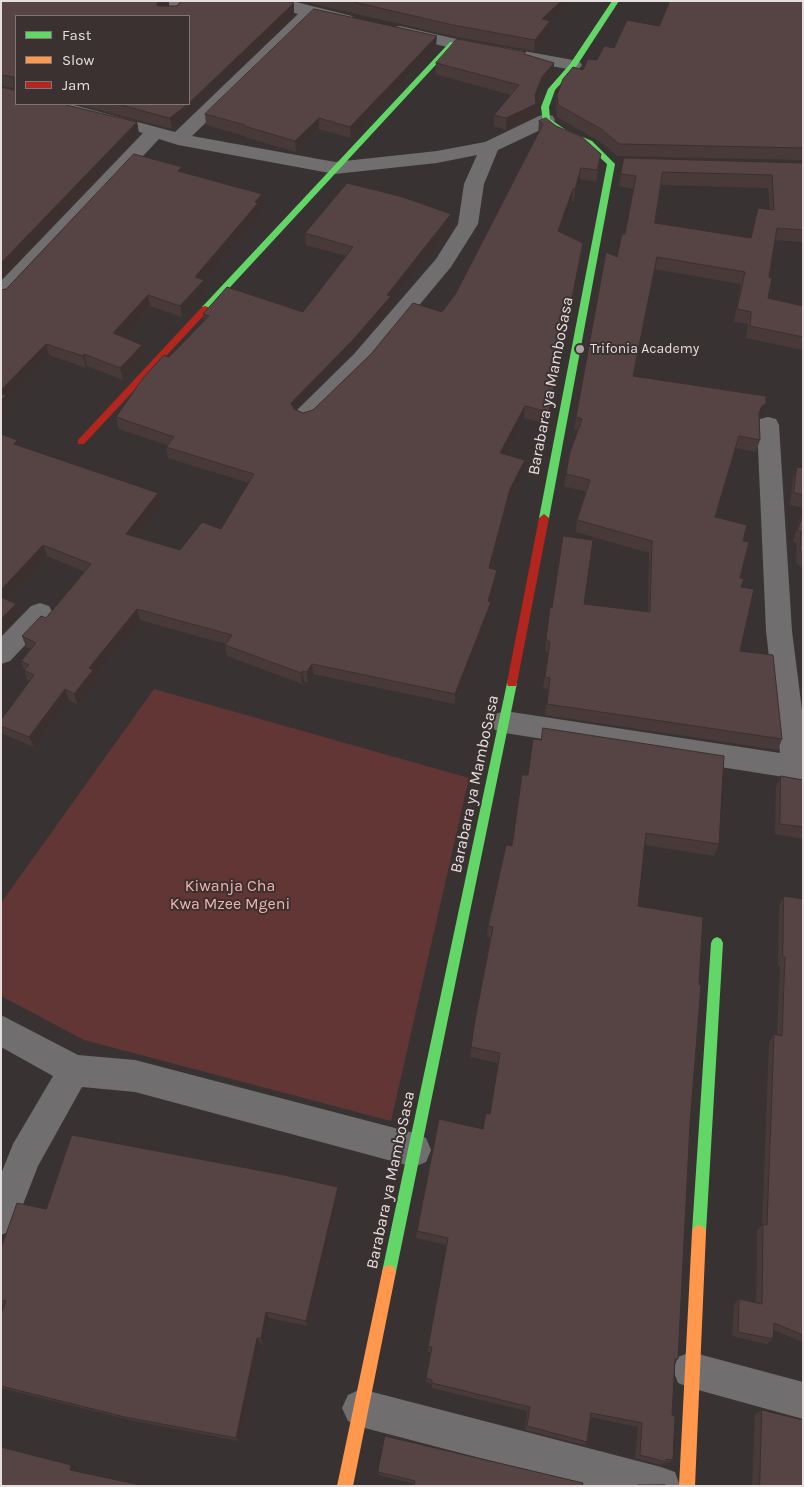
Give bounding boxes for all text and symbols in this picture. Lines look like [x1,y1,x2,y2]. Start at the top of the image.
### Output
legend [15,15,190,105]
text: Fast [62,26,91,44]
text: Slow [62,51,94,69]
text: Jam [62,76,90,94]
street label: Barabara ya MamboSasa [524,295,578,477]
place label: Trifonia Academy [590,341,699,357]
marker: Trifonia Academy [574,343,586,355]
street label: Barabara ya MamboSasa [447,693,503,875]
park label: Kiwanja Cha Kwa Mzee Mgeni [170,876,290,914]
street label: Barabara ya MamboSasa [363,1089,419,1271]

